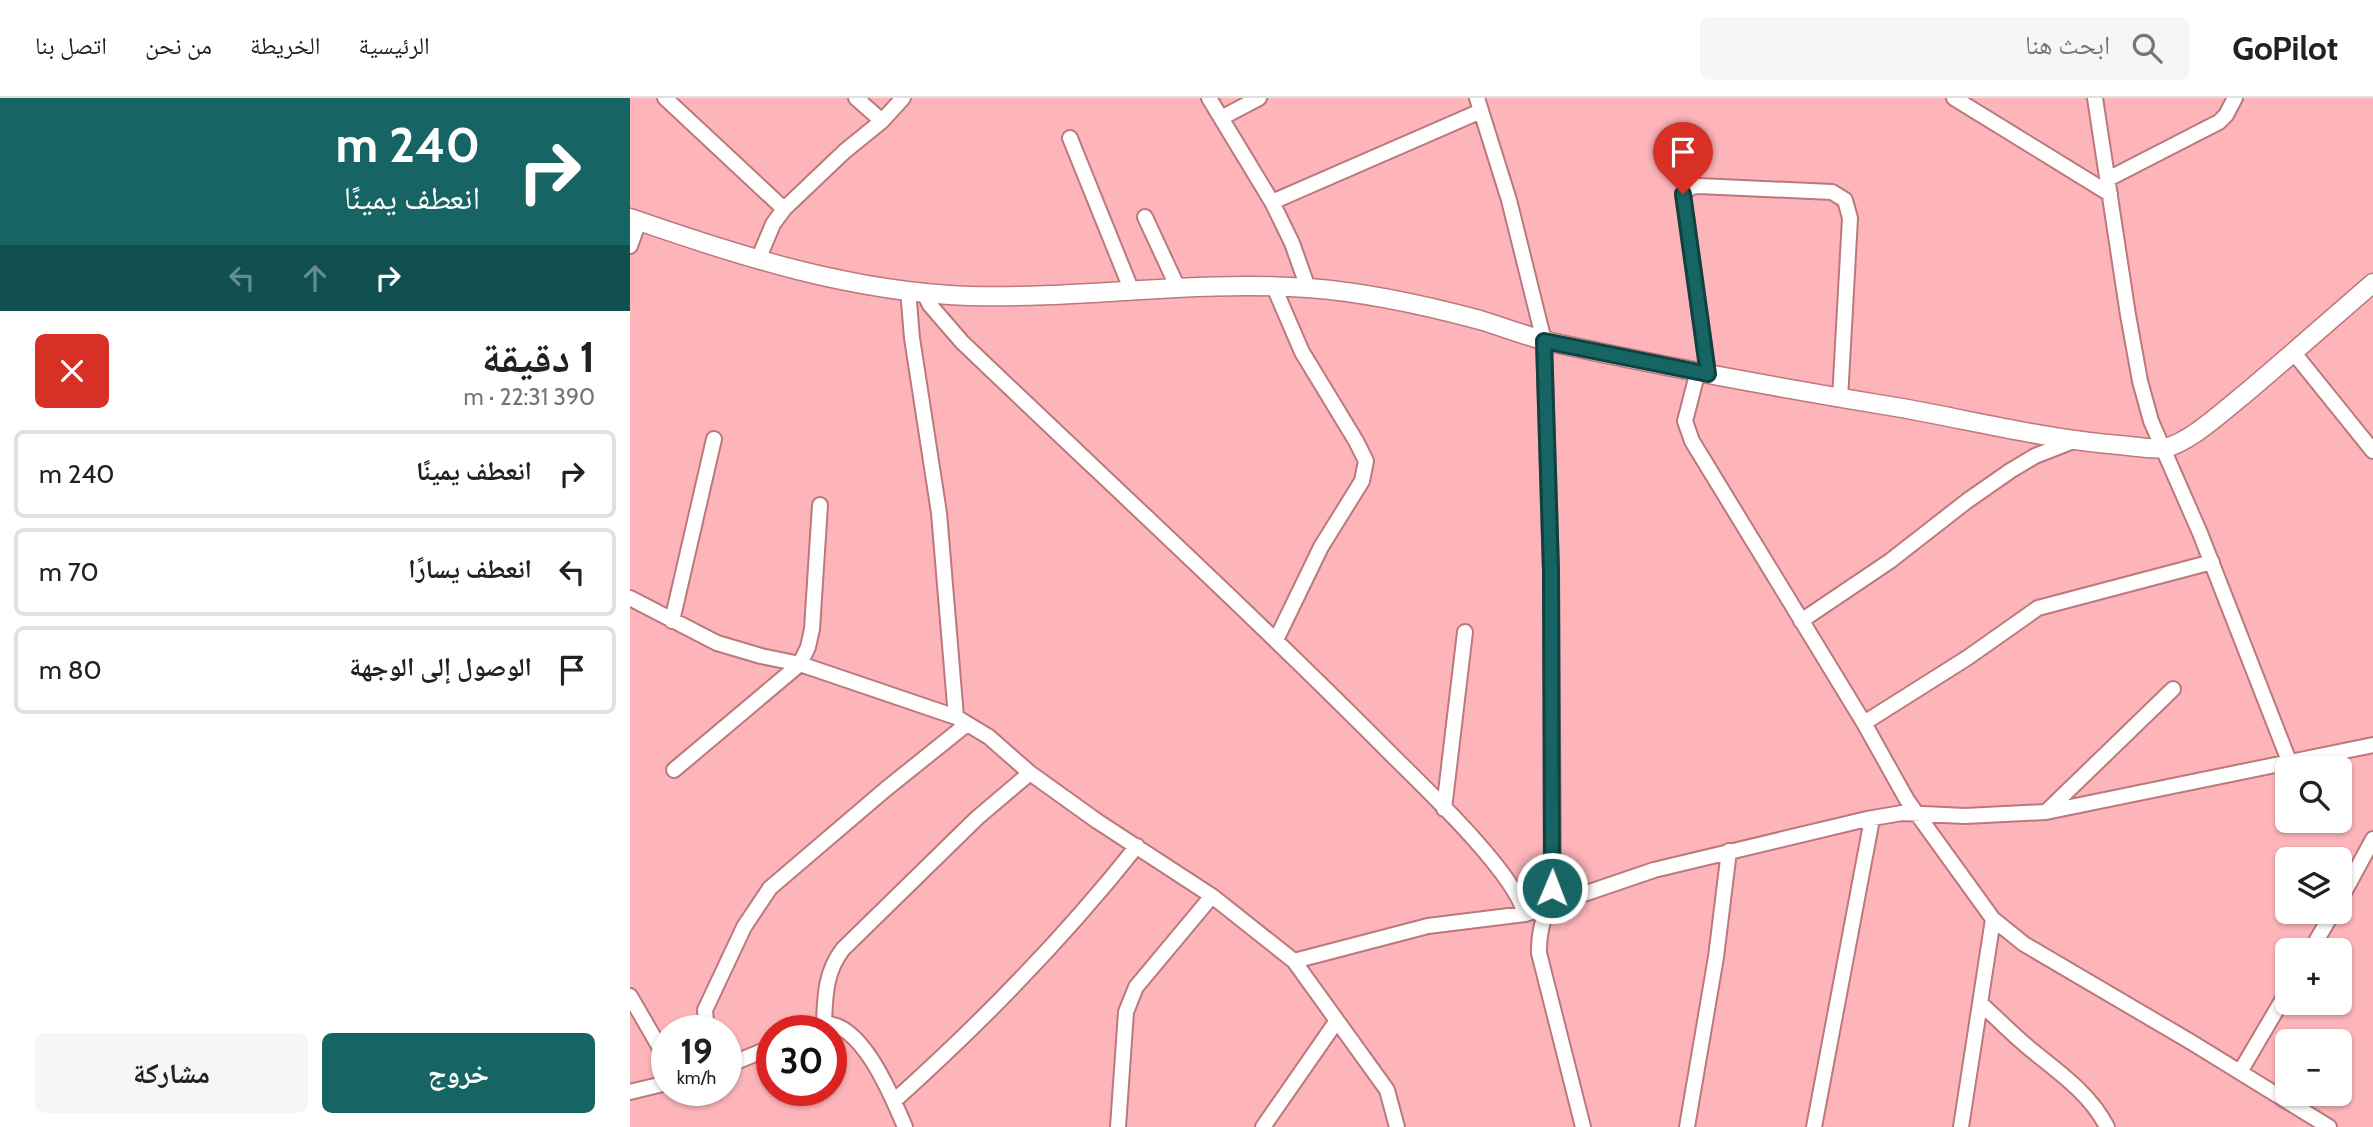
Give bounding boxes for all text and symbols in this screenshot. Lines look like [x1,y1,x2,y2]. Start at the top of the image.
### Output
search box [1700,17,2190,80]
text: GoPilot [2232,28,2338,68]
text: ابحث هنا [2025,29,2110,61]
icon: search [2128,29,2166,67]
text: اتصل بنا [35,31,107,60]
text: من نحن [145,31,212,60]
text: الخريطة [250,31,321,60]
text: الرئيسية [359,31,430,60]
text: 240 m [335,115,480,174]
pin [1653,122,1713,194]
icon: right [504,126,595,217]
icon: arrive [1664,133,1702,171]
text: انعطف يمينًا [344,178,480,217]
icon: left [223,259,261,297]
icon: ahead [296,259,334,297]
icon: right [369,259,407,297]
text: 1 دقيقة [482,331,595,383]
button: close [35,334,109,408]
text: 390 m · 22:31 [463,383,595,411]
text: انعطف يمينًا [416,455,532,487]
icon: right [553,455,591,493]
text: 240 m [39,458,114,490]
text: انعطف يسارًا [408,553,532,585]
icon: left [553,553,591,591]
text: 70 m [39,556,99,588]
text: الوصول إلى الوجهة [349,651,532,683]
icon: arrive [553,651,591,689]
text: 80 m [39,654,102,686]
map controls [2275,756,2352,1106]
button: search [2275,756,2352,833]
button: layers [2275,847,2352,924]
position arrow [1515,851,1589,925]
button: + [2275,938,2352,1015]
speed limit sign: 30 [756,1015,847,1106]
button: − [2275,1029,2352,1106]
text: 19 [680,1030,713,1073]
button: مشاركة [35,1033,308,1113]
button: خروج [322,1033,595,1113]
text: km/h [677,1067,716,1089]

